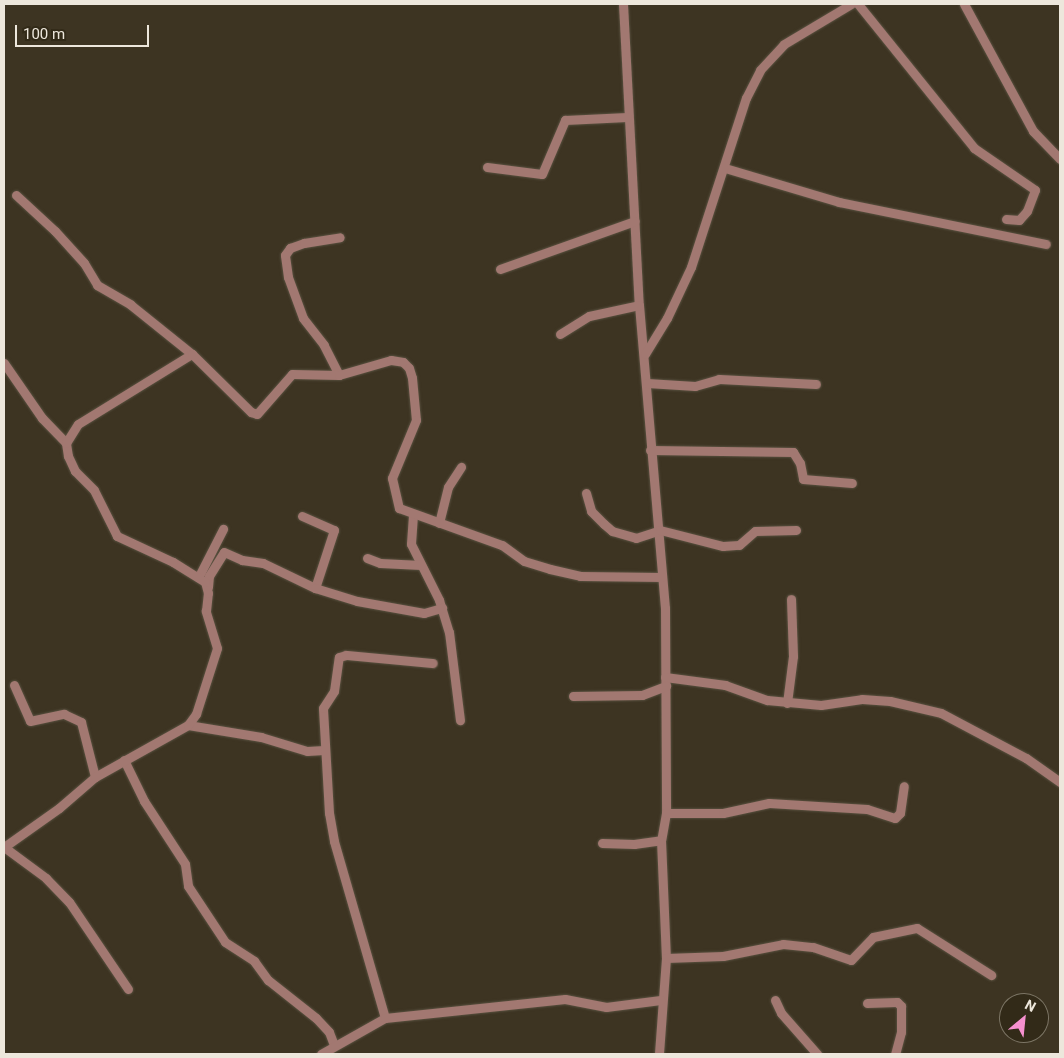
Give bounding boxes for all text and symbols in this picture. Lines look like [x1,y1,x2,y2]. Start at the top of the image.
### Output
scale bar [18,15,151,47]
text: 100 m [23,25,65,43]
north arrow [999,993,1049,1043]
text: N [1022,996,1039,1015]

